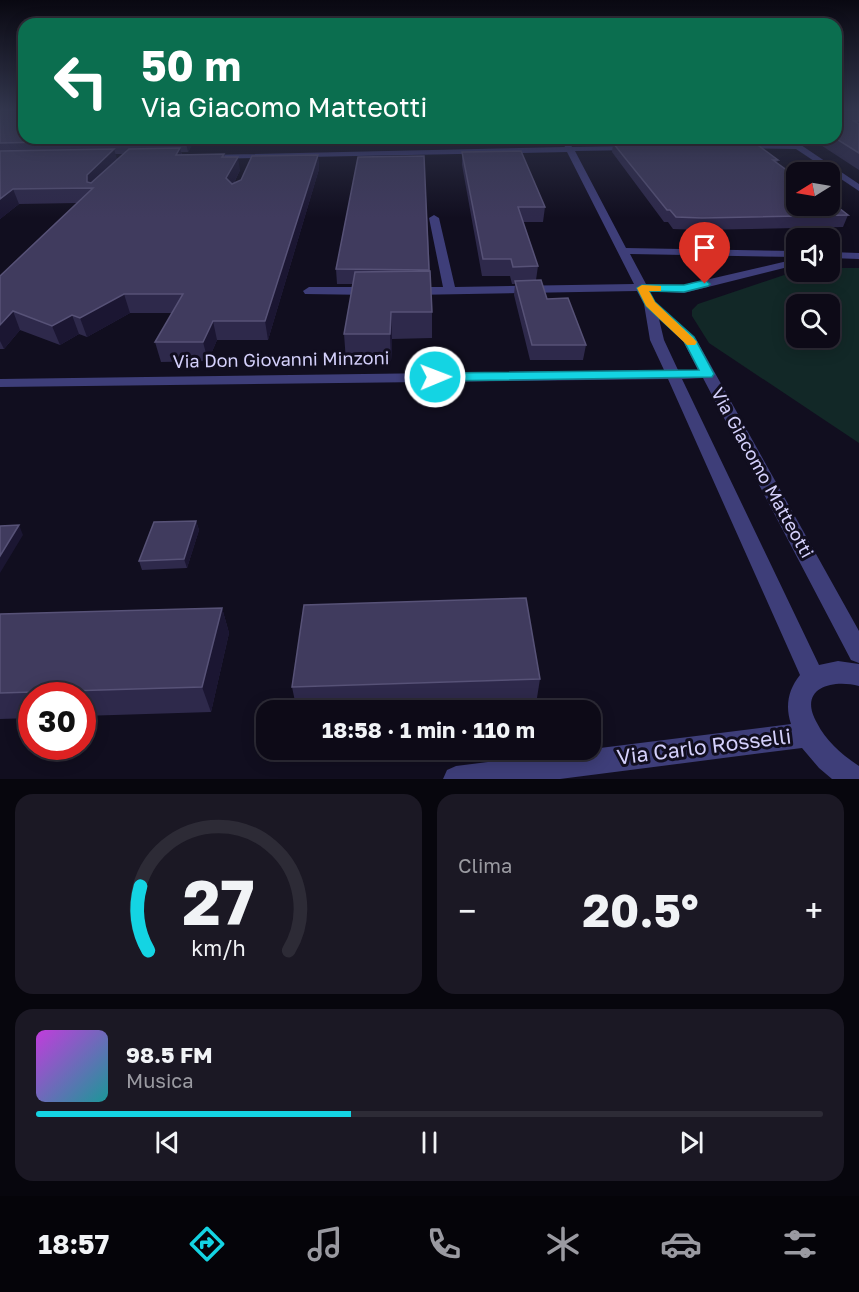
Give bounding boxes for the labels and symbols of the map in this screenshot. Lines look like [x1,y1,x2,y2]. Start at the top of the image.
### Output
north arrow [786,162,840,216]
pin [679,222,730,284]
position arrow [403,345,467,409]
street label: Via Don Giovanni Minzoni [172,346,390,372]
street label: Via Giacomo Matteotti [707,384,819,561]
speed limit sign: 30 [18,682,96,760]
street label: Via Carlo Rosselli [615,722,793,770]

